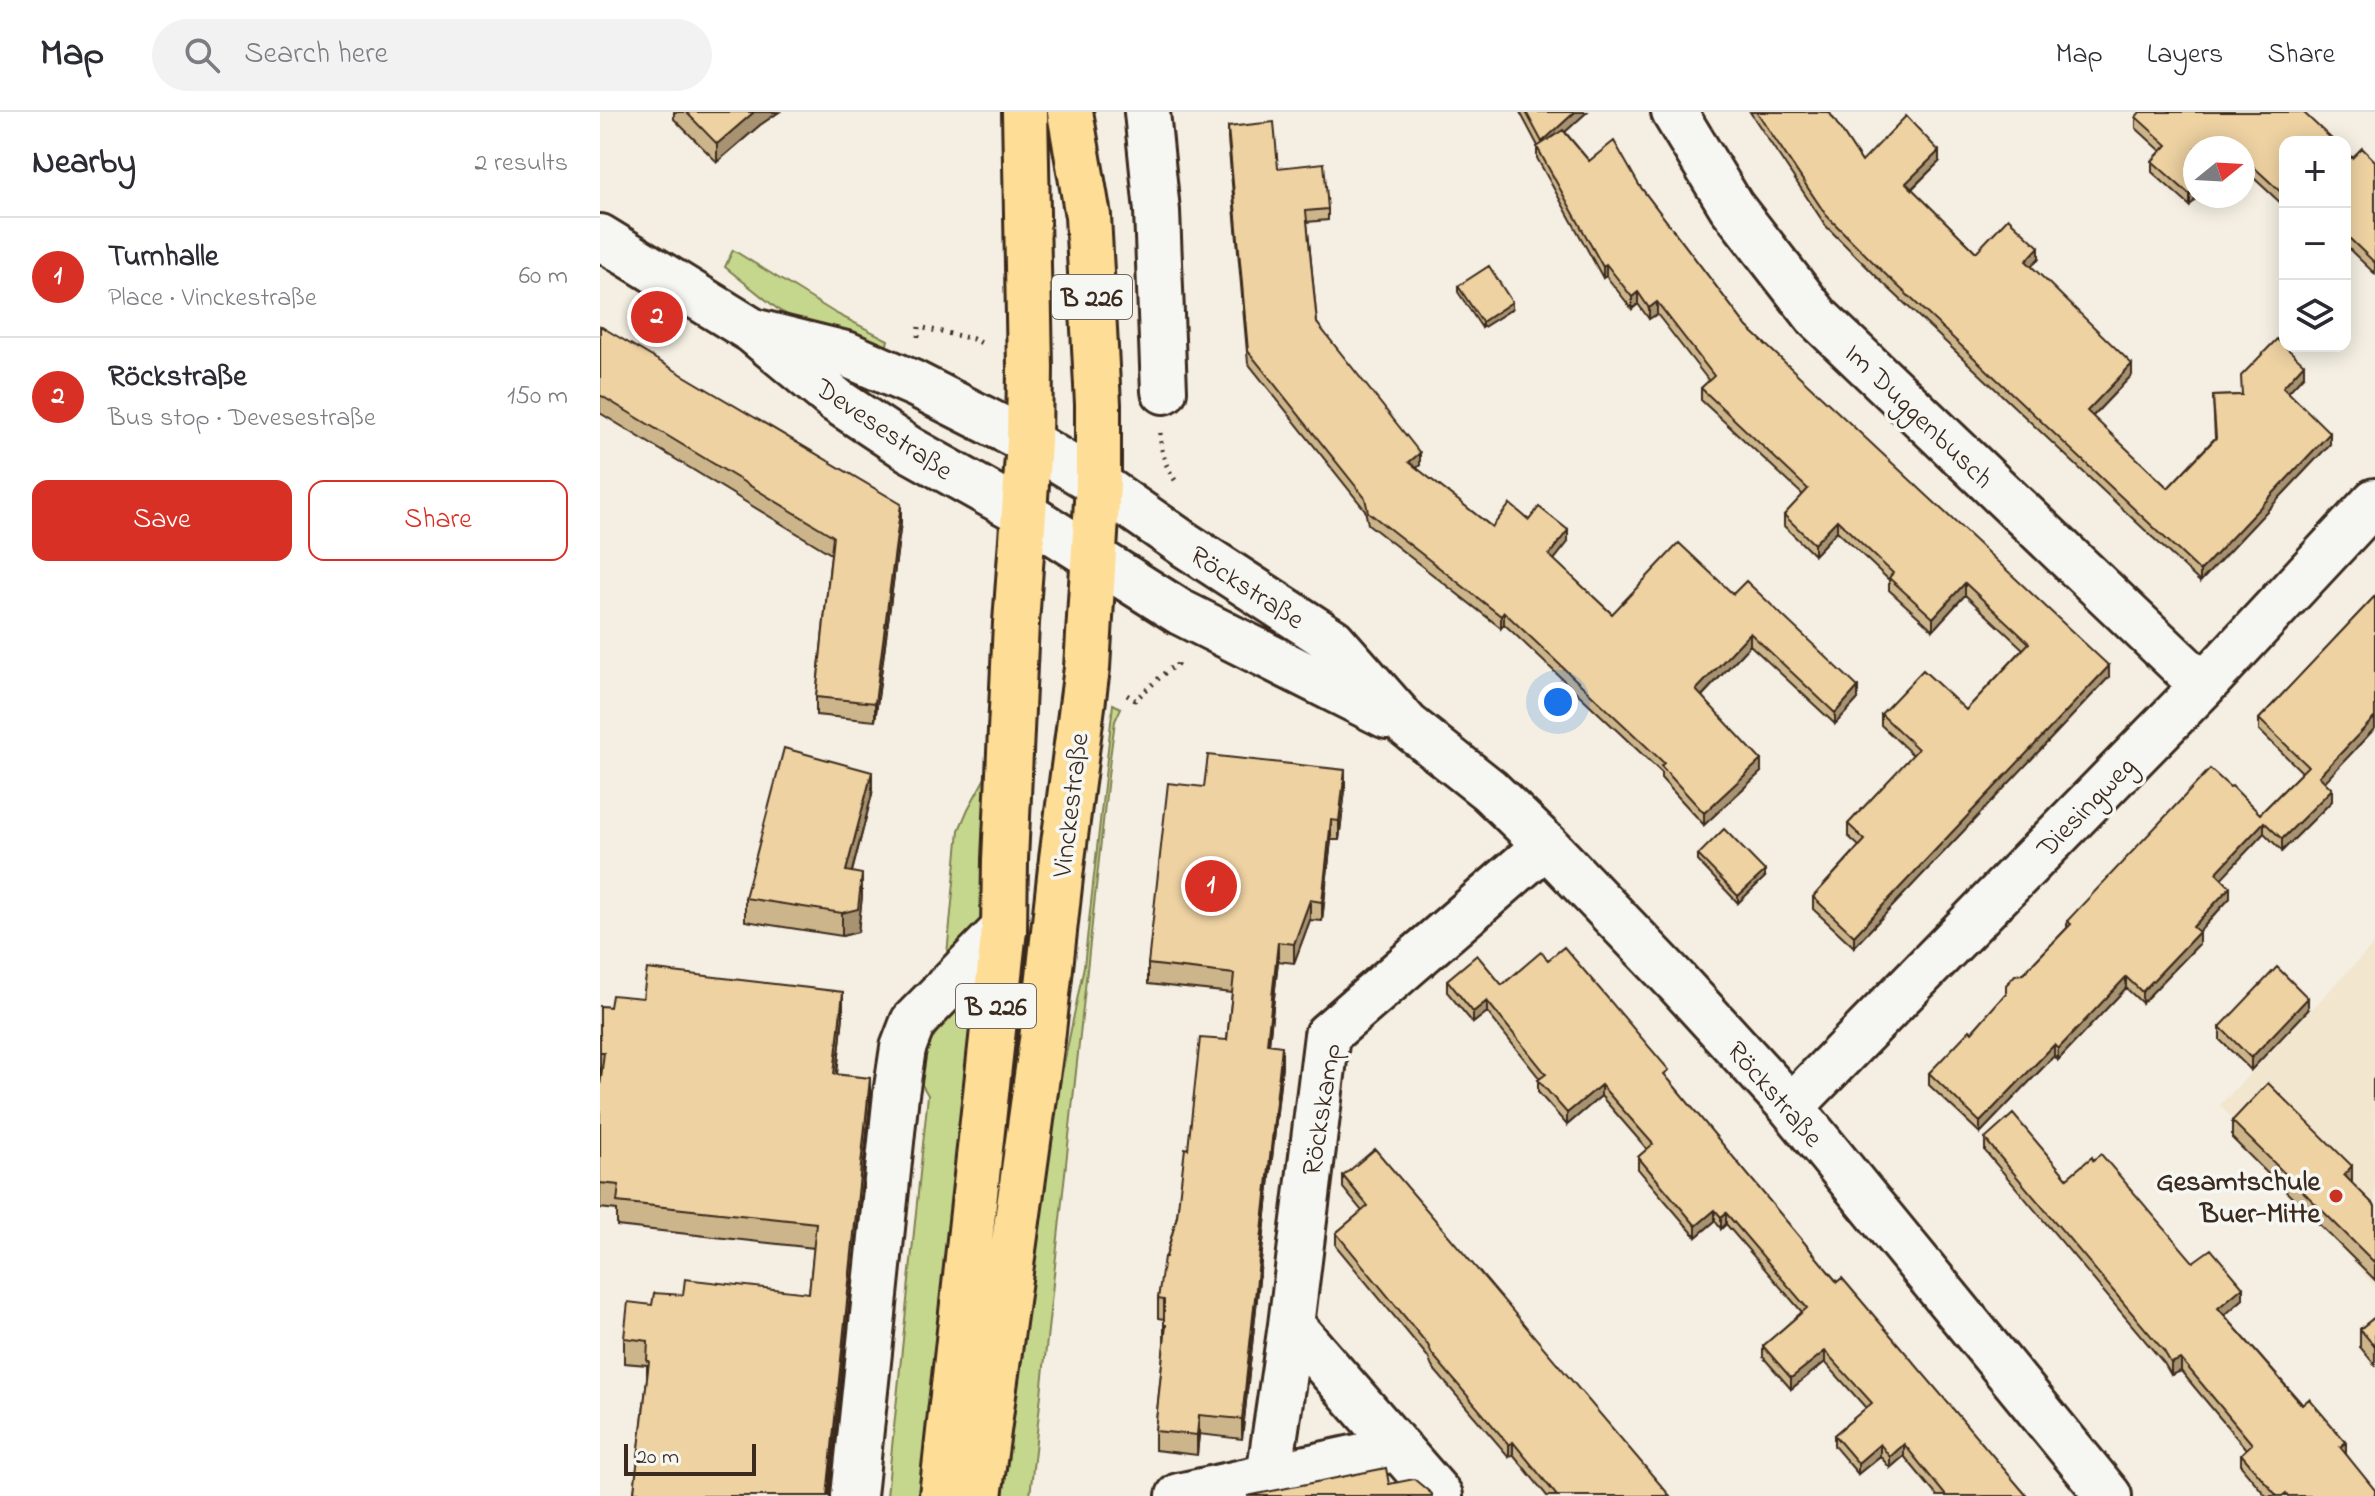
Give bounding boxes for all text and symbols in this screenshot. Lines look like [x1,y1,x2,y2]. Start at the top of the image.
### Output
search box [152,19,712,91]
text: Map [40,27,104,83]
icon: search [180,33,224,77]
text: Search here [244,33,388,77]
text: Map [2055,35,2103,76]
text: Layers [2147,35,2223,76]
text: Share [2267,35,2335,76]
north arrow [2183,136,2255,208]
map controls [2279,136,2351,352]
button: + [2279,136,2351,208]
text: Nearby [32,139,136,189]
text: 2 results [475,145,568,183]
button: − [2279,208,2351,280]
text: Turnhalle [108,236,219,280]
text: 1 [54,258,62,296]
text: 60 m [519,258,568,296]
road number: B 226 [1052,275,1132,319]
text: Place · Vinckestraße [108,280,317,318]
button: layers [2279,280,2351,352]
pin: 2 [631,287,683,347]
street label: Im Duggenbusch [1834,335,2002,500]
text: Röckstraße [108,356,247,400]
street label: Devesestraße [805,369,961,493]
text: 2 [52,378,64,416]
text: 150 m [507,378,568,416]
text: Bus stop · Devesestraße [108,400,376,438]
button: Save [32,480,292,561]
button: Share [308,480,568,561]
street label: Röckstraße [1181,537,1312,642]
your location [1538,682,1578,722]
street label: Vinckestraße [1043,730,1102,881]
street label: Diesingweg [2028,748,2146,869]
pin: 1 [1185,856,1237,916]
road number: B 226 [956,984,1036,1028]
street label: Röckstraße [1715,1033,1832,1158]
street label: Röckskamp [1293,1040,1354,1179]
place label: Gesamtschule Buer-Mitte [2156,1163,2321,1236]
marker: Gesamtschule Buer-Mitte [2327,1187,2345,1205]
scale bar [624,1440,756,1476]
text: 20 m [636,1442,679,1474]

